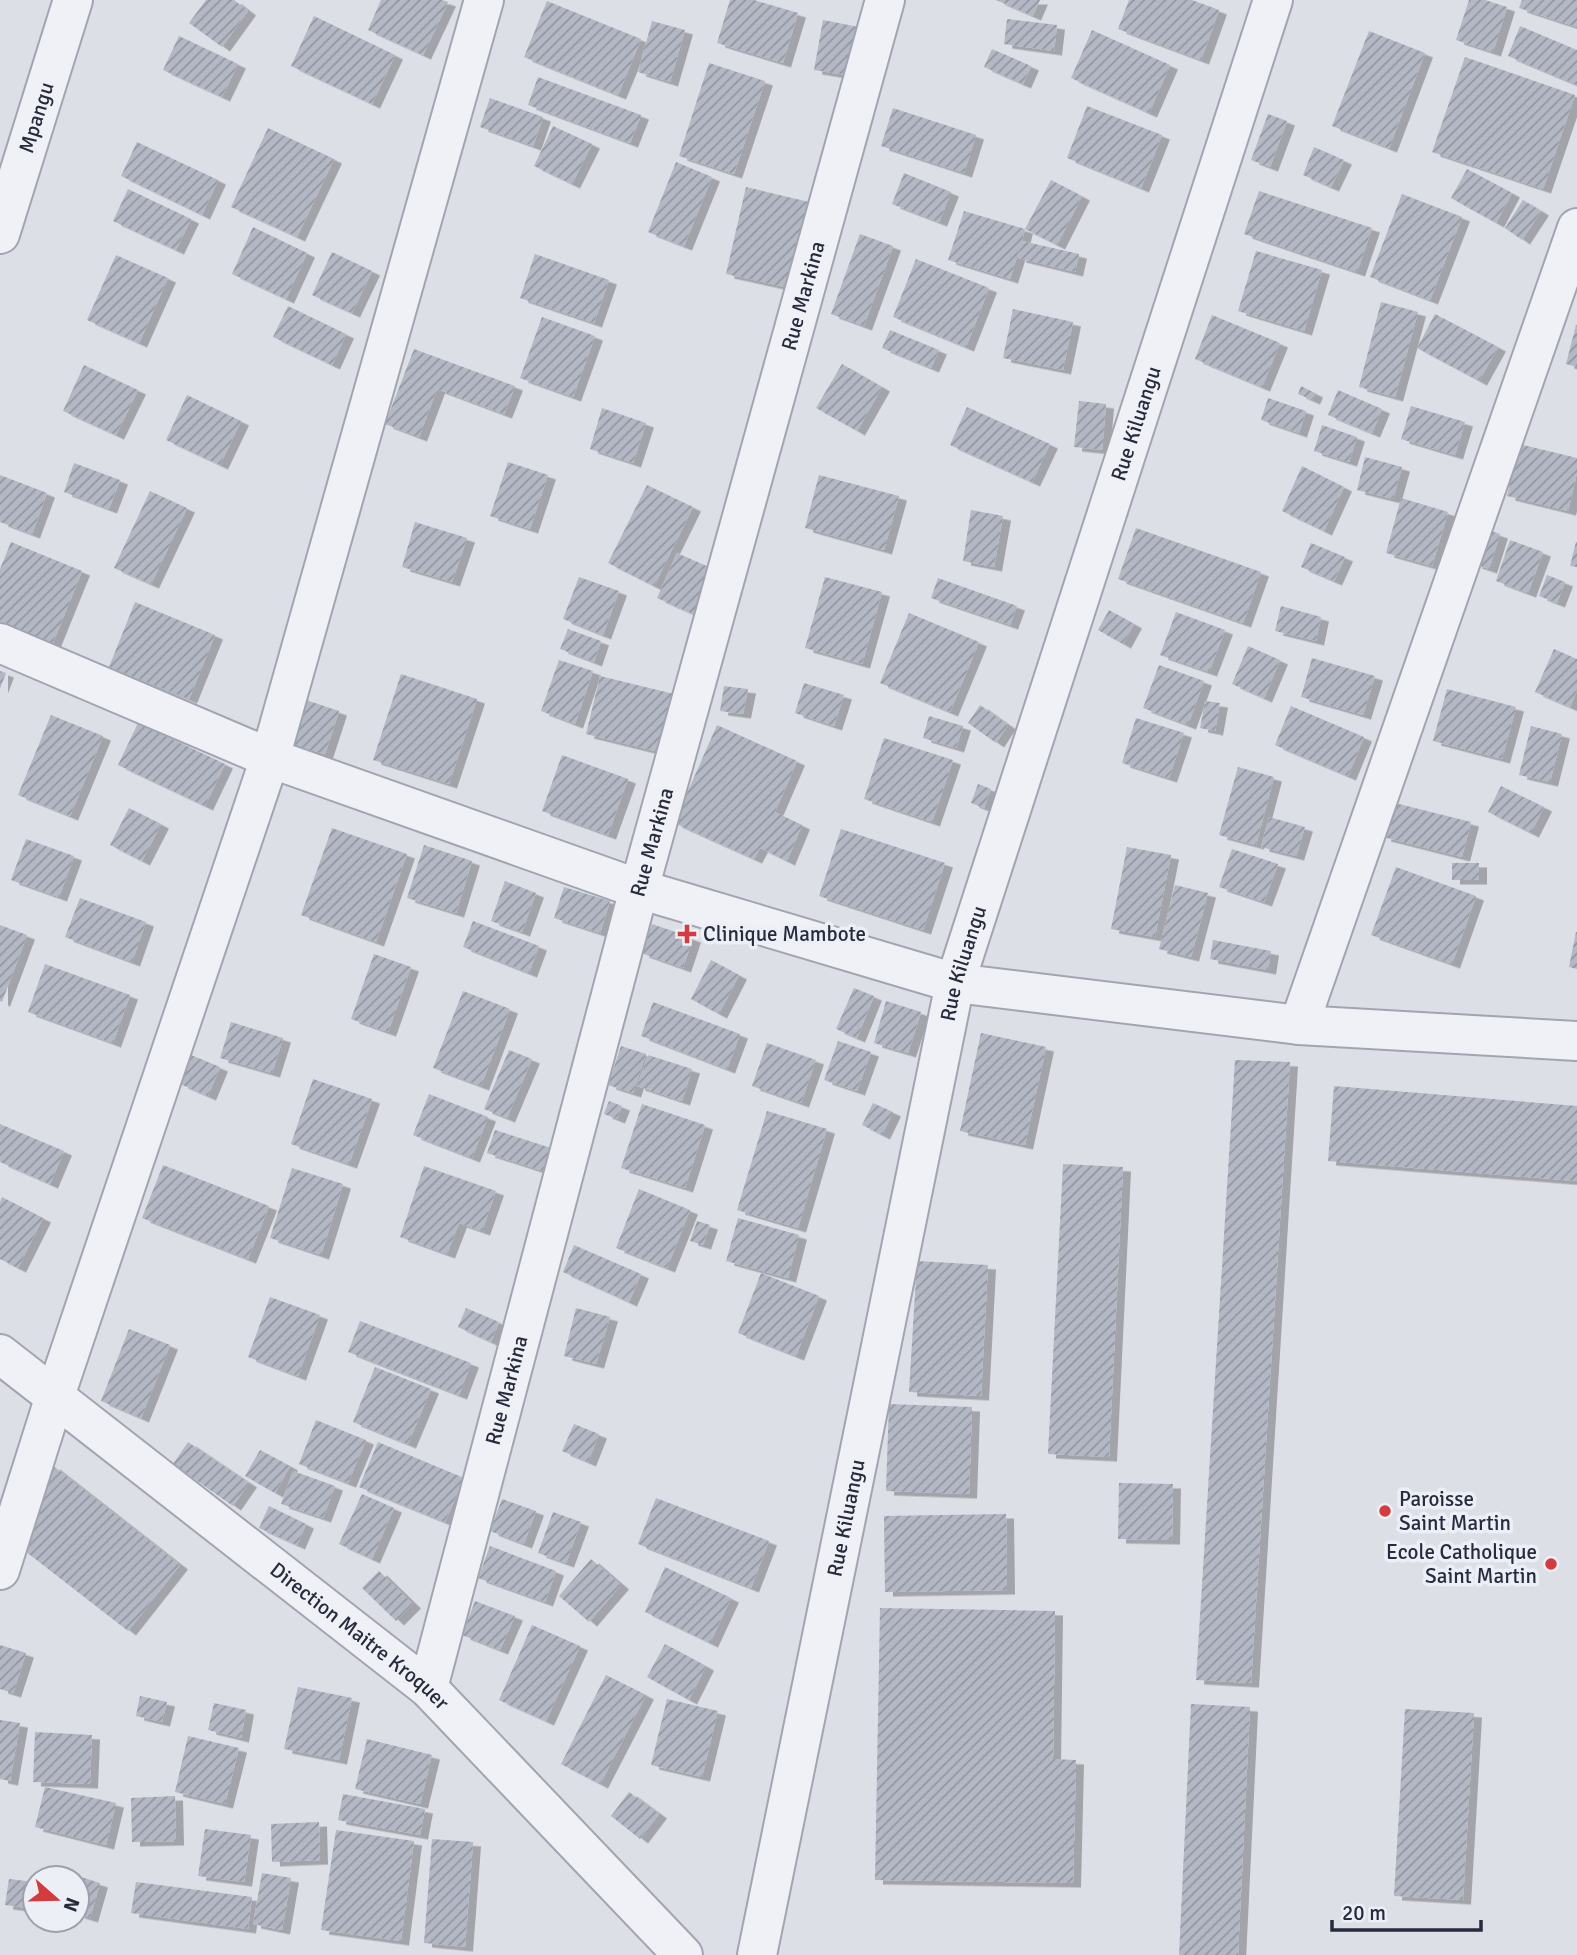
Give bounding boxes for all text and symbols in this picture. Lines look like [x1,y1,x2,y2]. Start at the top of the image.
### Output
street label: Mpangu [13,79,60,156]
street label: Rue Markina [776,238,831,353]
street label: Rue Kiluangu [1105,363,1167,484]
street label: Rue Markina [625,785,679,900]
street label: Rue Kiluangu [935,902,992,1023]
place label: Clinique Mambote [703,921,866,947]
marker: Clinique Mambote [677,924,697,944]
street label: Rue Markina [480,1333,534,1448]
street label: Rue Kiluangu [821,1457,871,1579]
place label: Paroisse Saint Martin [1399,1486,1511,1536]
marker: Paroisse Saint Martin [1377,1503,1393,1519]
place label: Ecole Catholique Saint Martin [1386,1539,1537,1589]
marker: Ecole Catholique Saint Martin [1543,1556,1559,1572]
street label: Direction Maitre Kroquer [265,1557,455,1715]
north arrow [21,1864,91,1934]
scale bar [1332,1888,1481,1932]
text: N [57,1894,85,1915]
text: 20 m [1342,1900,1386,1926]

